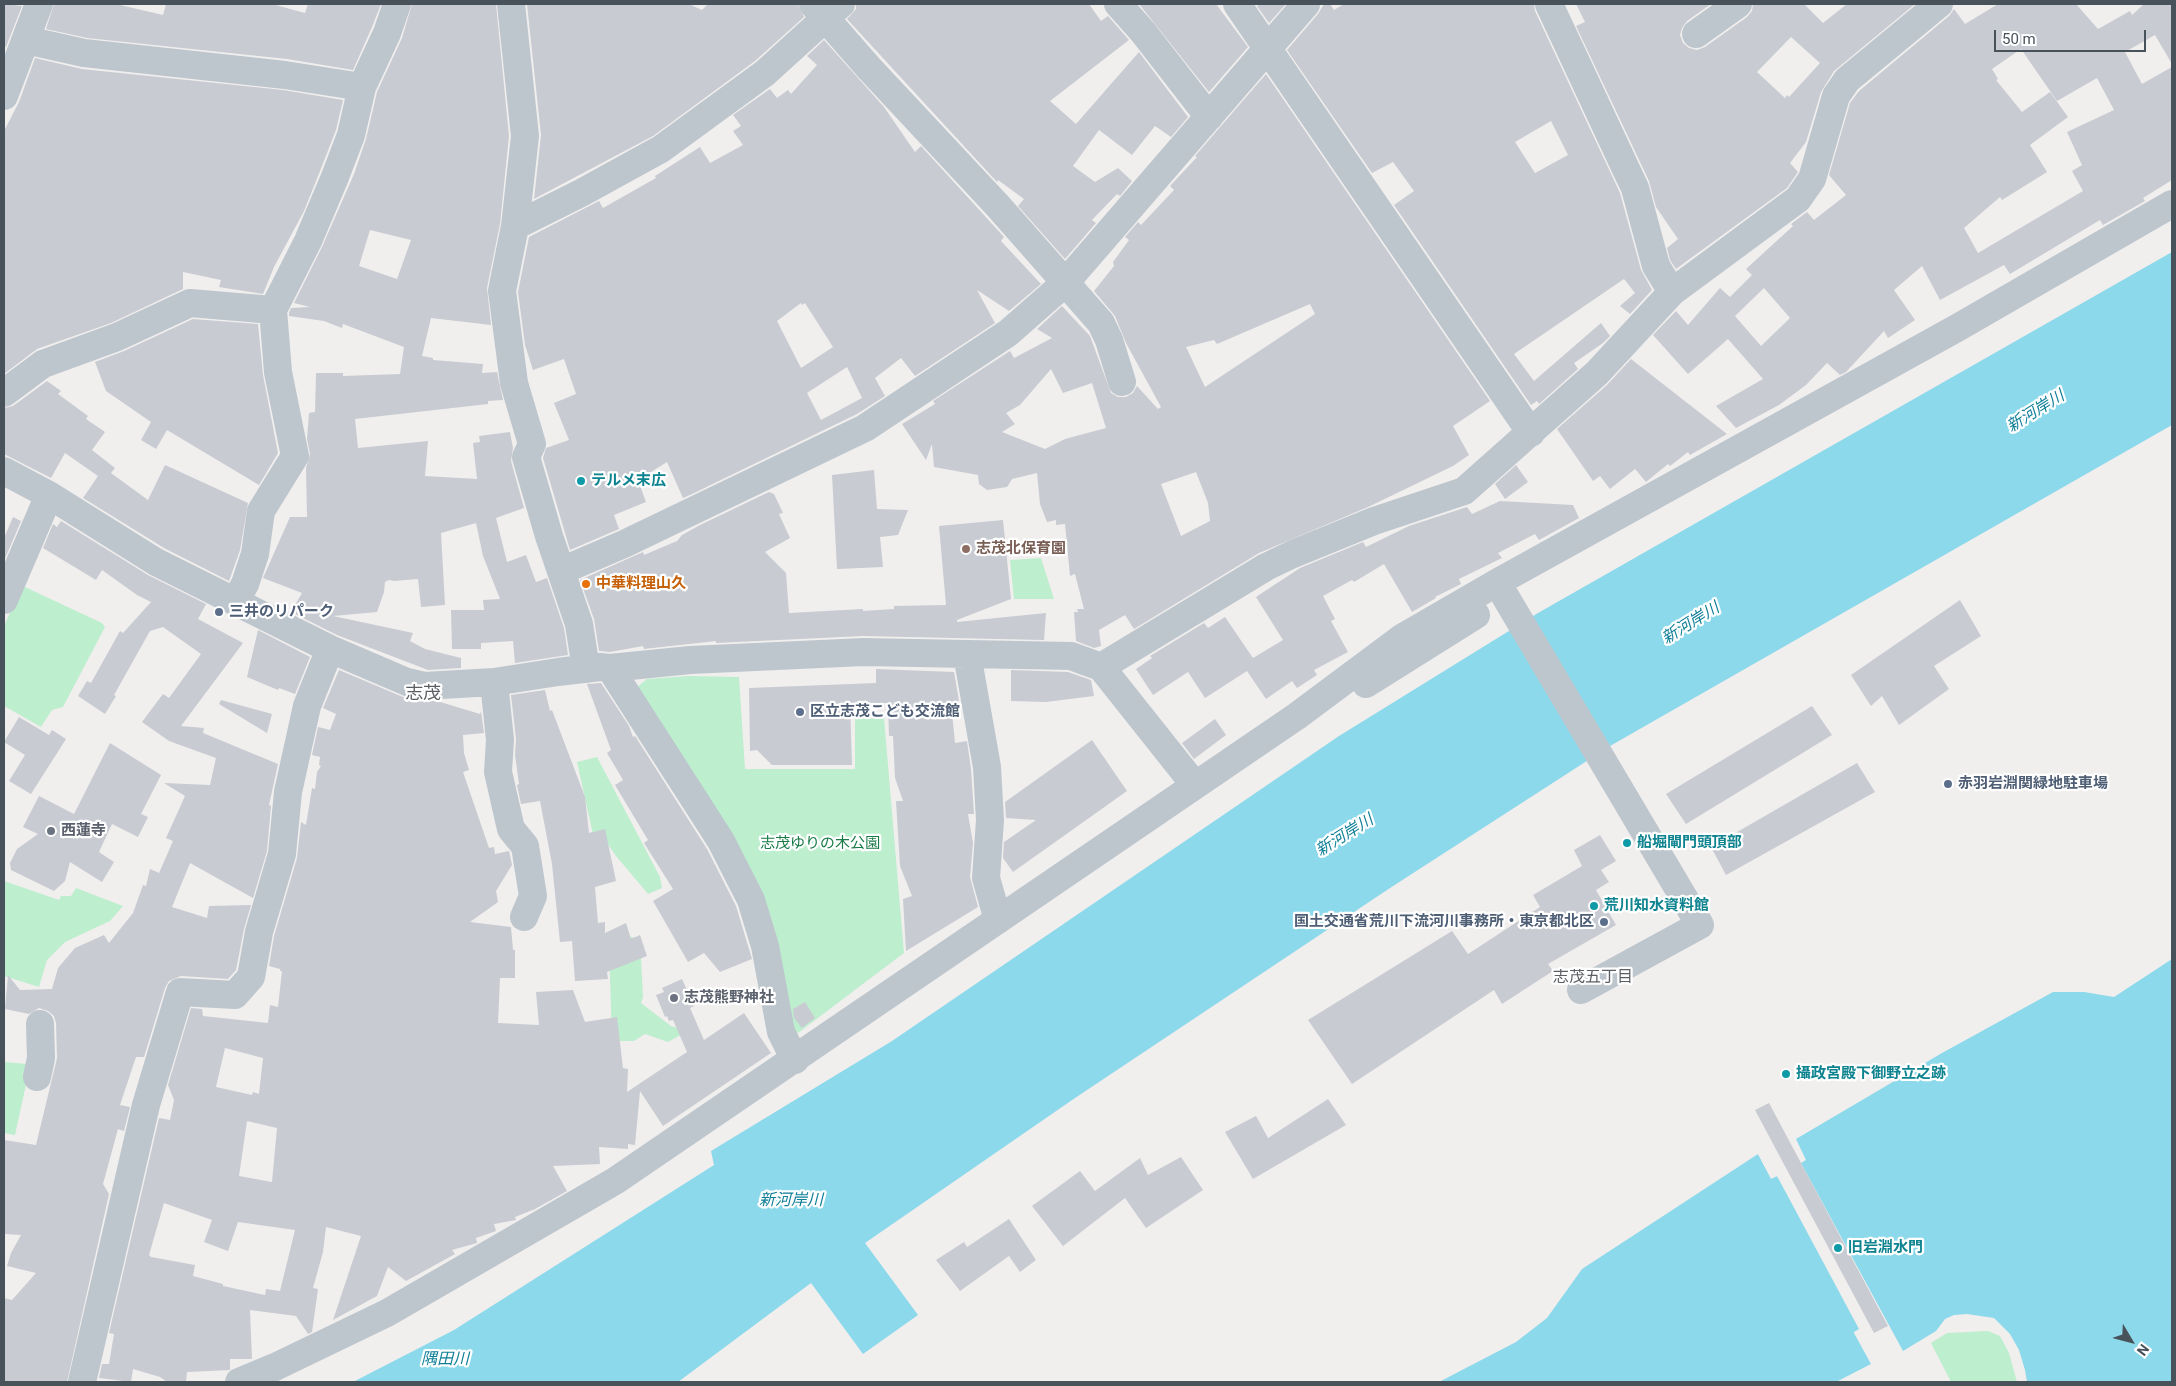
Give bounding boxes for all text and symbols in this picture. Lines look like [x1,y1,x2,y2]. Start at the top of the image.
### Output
scale bar [1996,20,2148,52]
text: 50 m [2002,30,2036,48]
water label: 新河岸川 [2004,387,2068,437]
place label: テルメ末広 [591,472,666,490]
marker: テルメ末広 [575,475,587,487]
place label: 志茂北保育園 [976,540,1066,558]
marker: 志茂北保育園 [960,543,972,555]
place label: 中華料理山久 [596,575,686,593]
marker: 中華料理山久 [580,578,592,590]
water label: 新河岸川 [1659,599,1723,649]
place label: 三井のリパーク [229,603,334,621]
marker: 三井のリパーク [213,606,225,618]
district label: 志茂 [405,683,441,705]
place label: 区立志茂こども交流館 [810,703,960,721]
marker: 区立志茂こども交流館 [794,706,806,718]
place label: 赤羽岩淵関緑地駐車場 [1958,775,2108,793]
marker: 赤羽岩淵関緑地駐車場 [1942,778,1954,790]
water label: 新河岸川 [1313,811,1377,861]
place label: 西蓮寺 [61,822,106,840]
marker: 西蓮寺 [45,825,57,837]
place label: 船堀閘門頭頂部 [1637,834,1742,852]
park label: 志茂ゆりの木公園 [760,835,880,853]
marker: 船堀閘門頭頂部 [1621,837,1633,849]
place label: 荒川知水資料館 [1604,897,1709,915]
marker: 荒川知水資料館 [1588,900,1600,912]
place label: 国土交通省荒川下流河川事務所・東京都北区 [1294,913,1594,931]
marker: 国土交通省荒川下流河川事務所・東京都北区 [1598,916,1610,928]
district label: 志茂五丁目 [1553,968,1633,988]
place label: 志茂熊野神社 [684,989,774,1007]
marker: 志茂熊野神社 [668,992,680,1004]
place label: 攝政宮殿下御野立之跡 [1796,1065,1946,1083]
marker: 攝政宮殿下御野立之跡 [1780,1068,1792,1080]
water label: 新河岸川 [759,1191,823,1211]
place label: 旧岩淵水門 [1848,1239,1923,1257]
marker: 旧岩淵水門 [1832,1242,1844,1254]
north arrow [2106,1316,2156,1366]
text: N [2134,1341,2152,1359]
water label: 隅田川 [421,1350,469,1370]

